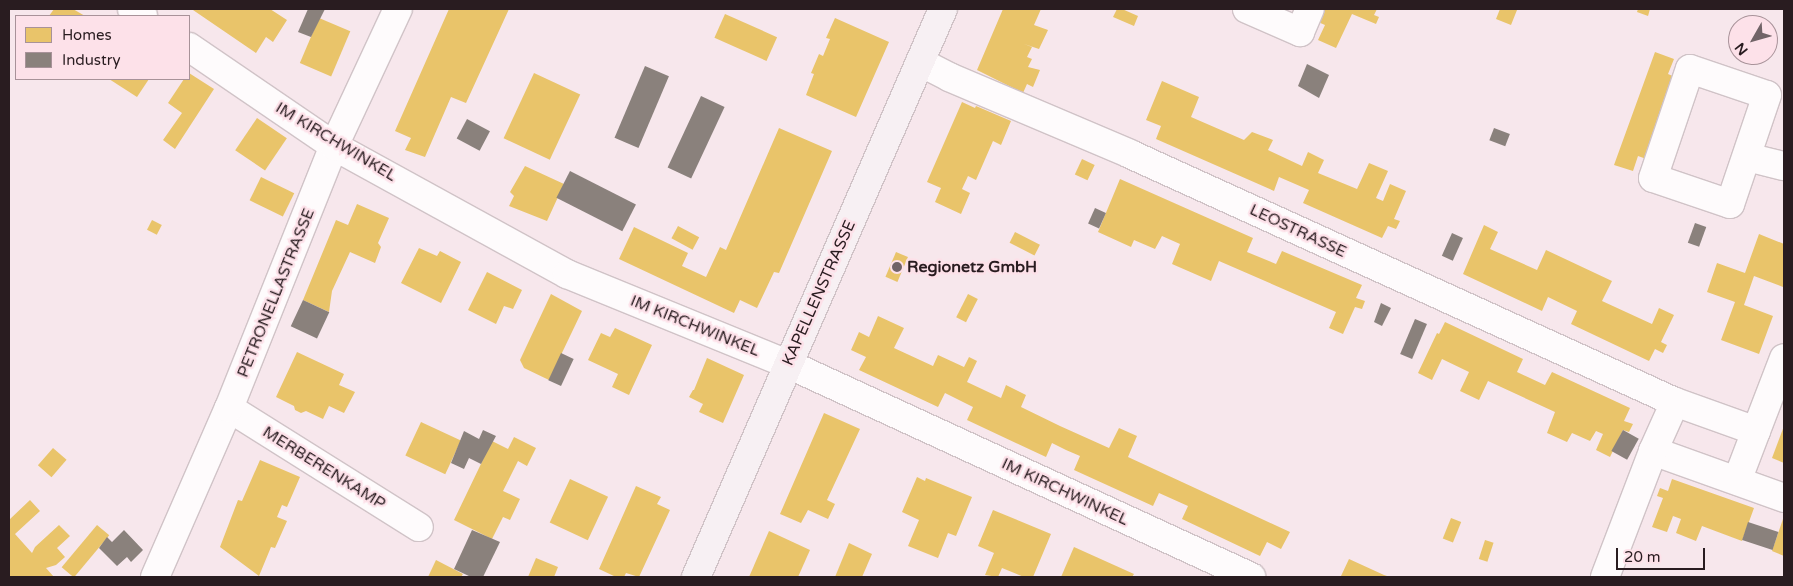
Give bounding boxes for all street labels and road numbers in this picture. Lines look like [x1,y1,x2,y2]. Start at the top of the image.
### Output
street label: IM KIRCHWINKEL [272,98,400,186]
street label: LEOSTRASSE [1247,200,1349,262]
street label: PETRONELLASTRASSE [233,206,319,380]
street label: KAPELLENSTRASSE [778,217,860,369]
street label: IM KIRCHWINKEL [628,291,762,361]
street label: MERBERENKAMP [259,422,389,514]
street label: IM KIRCHWINKEL [999,454,1131,530]

